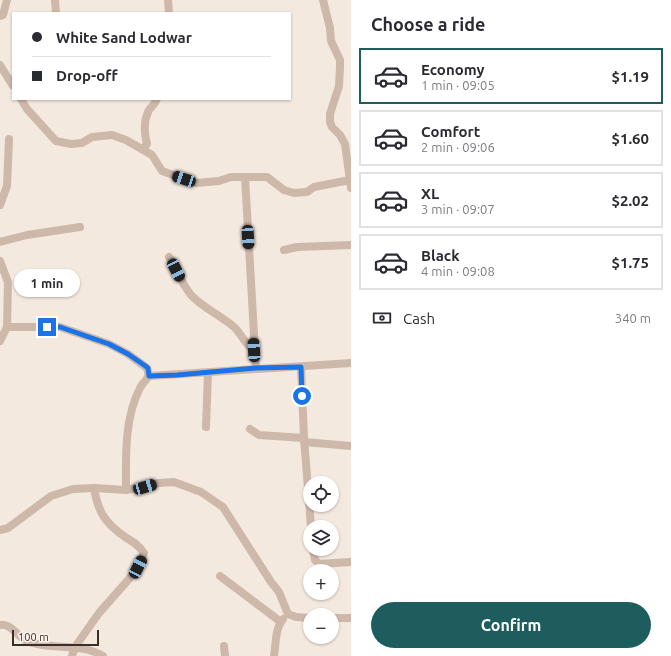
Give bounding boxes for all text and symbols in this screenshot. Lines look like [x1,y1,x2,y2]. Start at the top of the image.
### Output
text: Choose a ride [371,14,485,34]
text: White Sand Lodwar [56,29,192,46]
icon: car [373,58,409,94]
text: Economy [421,61,485,78]
text: Drop-off [56,67,118,84]
text: $1.19 [611,68,649,85]
text: 1 min · 09:05 [421,78,495,92]
icon: car [373,120,409,156]
text: Comfort [421,123,480,140]
text: $1.60 [611,130,649,147]
text: 2 min · 09:06 [421,140,495,154]
car [171,170,197,188]
icon: car [373,182,409,218]
text: XL [421,185,439,202]
text: $2.02 [611,192,649,209]
text: 3 min · 09:07 [421,202,495,216]
car [241,225,255,249]
icon: car [373,244,409,280]
text: Black [421,247,460,264]
text: $1.75 [611,254,649,271]
car [165,257,187,283]
text: 4 min · 09:08 [421,264,495,278]
callout: 1 min [14,269,80,297]
text: 1 min [31,276,63,290]
icon: cash [371,307,393,329]
text: Cash [403,310,435,327]
text: 340 m [615,311,651,325]
route end [38,318,56,336]
car [247,338,261,362]
route start [293,387,311,405]
map controls [303,476,339,644]
button: locate [303,476,339,512]
car [132,478,158,496]
button: layers [303,520,339,556]
car [127,554,149,580]
button: + [303,564,339,600]
button: Confirm [371,602,651,648]
button: − [303,608,339,644]
scale bar [12,628,99,647]
text: 100 m [18,631,49,643]

